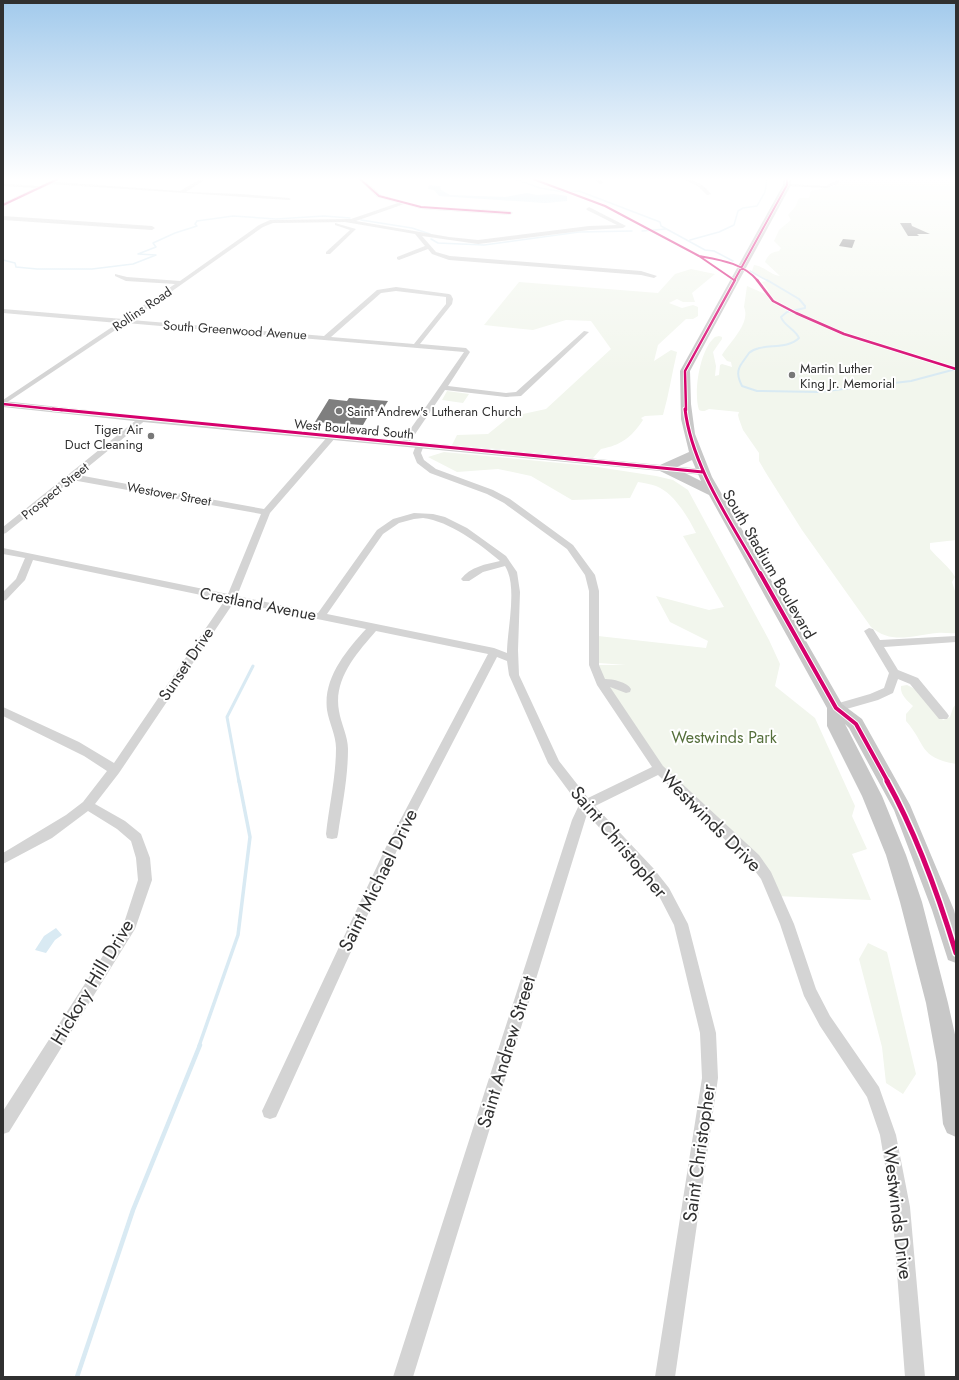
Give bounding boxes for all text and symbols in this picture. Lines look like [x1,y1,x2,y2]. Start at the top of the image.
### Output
street label: Rollins Road [109,282,175,336]
street label: South Greenwood Avenue [162,315,308,345]
place label: Martin Luther King Jr. Memorial [800,359,895,393]
marker: Martin Luther King Jr. Memorial [787,370,797,380]
place label: Saint Andrew's Lutheran Church [347,402,522,421]
marker: Saint Andrew's Lutheran Church [334,406,344,416]
street label: West Boulevard South [293,414,415,444]
place label: Tiger Air Duct Cleaning [65,420,144,454]
marker: Tiger Air Duct Cleaning [146,431,156,441]
street label: Prospect Street [17,457,93,524]
street label: Westover Street [125,477,214,511]
street label: South Stadium Boulevard [717,485,821,643]
street label: Crestland Avenue [198,581,318,627]
street label: Sunset Drive [153,623,219,705]
park label: Westwinds Park [671,726,778,749]
street label: Westwinds Drive [654,764,768,878]
street label: Saint Christopher [564,780,674,904]
street label: Saint Michael Drive [332,804,424,956]
street label: Hickory Hill Drive [44,914,140,1050]
street label: Saint Andrew Street [470,972,542,1131]
street label: Saint Christopher [676,1082,722,1224]
street label: Westwinds Drive [876,1145,920,1281]

